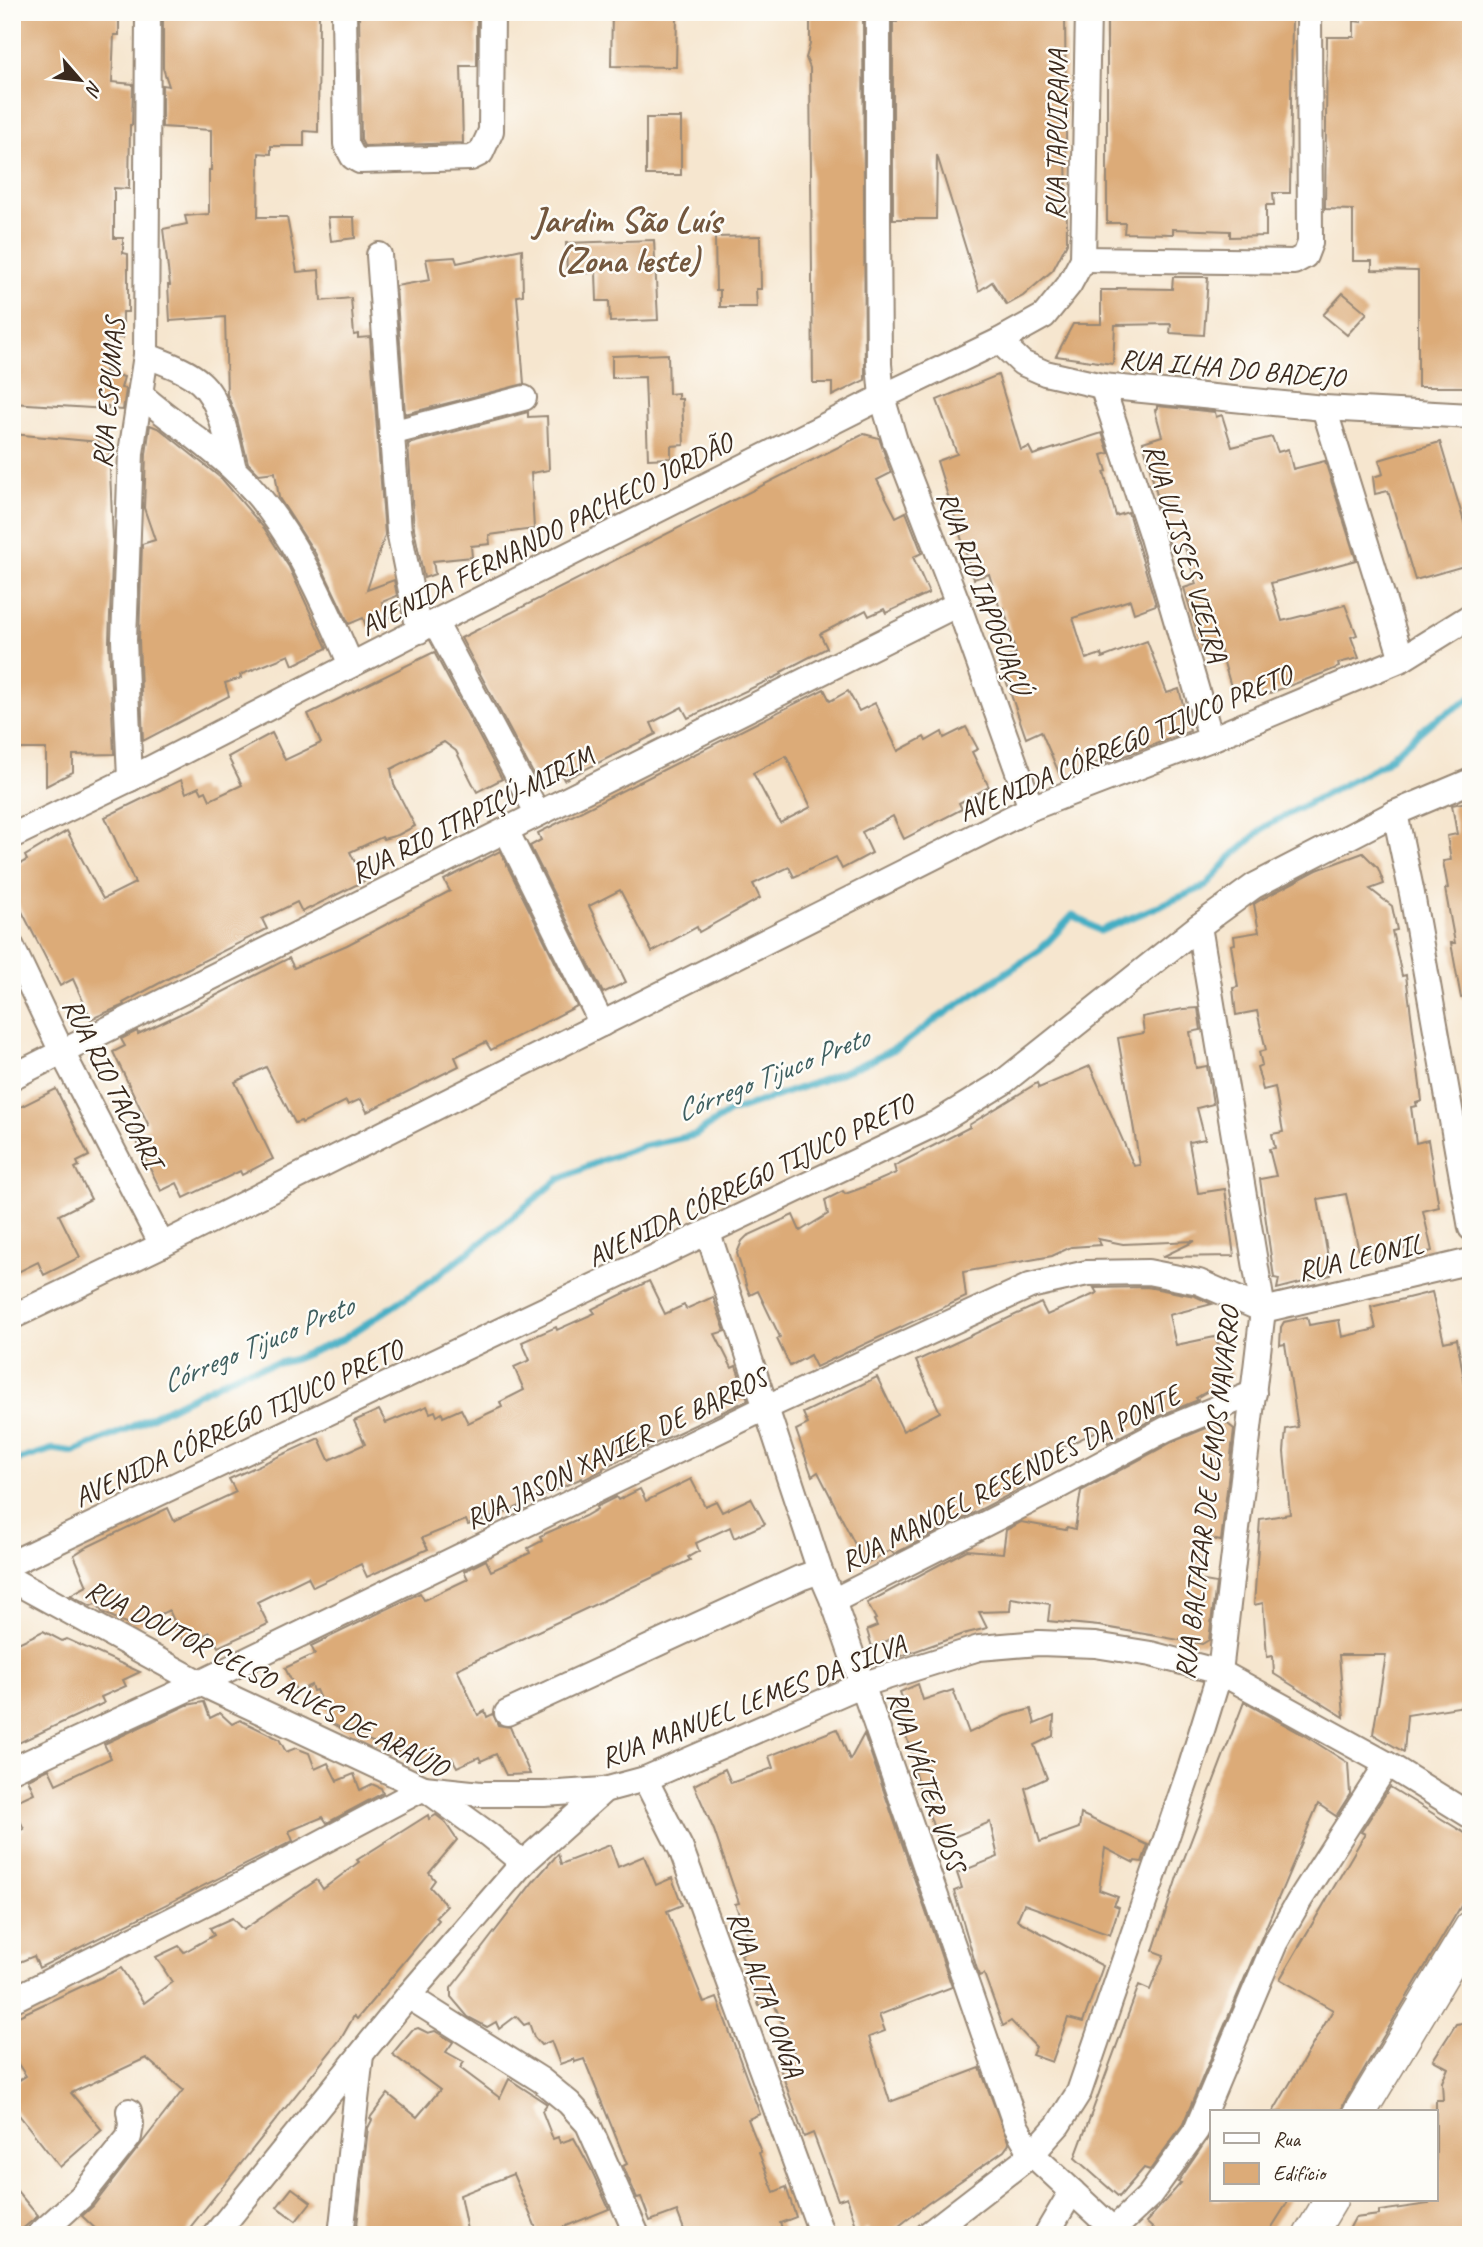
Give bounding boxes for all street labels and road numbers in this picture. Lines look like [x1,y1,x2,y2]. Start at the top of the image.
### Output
street label: RUA TAPUIRANA [1037,48,1075,220]
street label: RUA ESPUMAS [84,313,132,470]
street label: RUA ILHA DO BADEJO [1118,341,1349,396]
street label: AVENIDA FERNANDO PACHECO JORDÃO [354,423,741,643]
street label: RUA ULISSES VIEIRA [1136,440,1236,667]
street label: RUA RIO IAPOGUAÇÚ [928,486,1041,704]
street label: AVENIDA CÓRREGO TIJUCO PRETO [953,656,1300,829]
street label: RUA RIO ITAPIÇÚ-MIRIM [344,737,602,891]
street label: RUA RIO TACOARI [55,992,173,1179]
street label: AVENIDA CÓRREGO TIJUCO PRETO [581,1084,922,1274]
street label: RUA LEONIL [1294,1225,1427,1288]
street label: RUA BALTAZAR DE LEMOS NAVARRO [1167,1302,1248,1681]
street label: AVENIDA CÓRREGO TIJUCO PRETO [68,1330,411,1515]
street label: RUA JASON XAVIER DE BARROS [459,1358,777,1536]
street label: RUA MANOEL RESENDES DA PONTE [835,1375,1189,1579]
street label: RUA DOUTOR CELSO ALVES DE ARAÚJO [80,1571,457,1786]
street label: RUA MANUEL LEMES DA SILVA [596,1626,912,1775]
street label: RUA VÁLTER VOSS [880,1686,976,1880]
street label: RUA ALTA LONGA [720,1906,813,2083]

